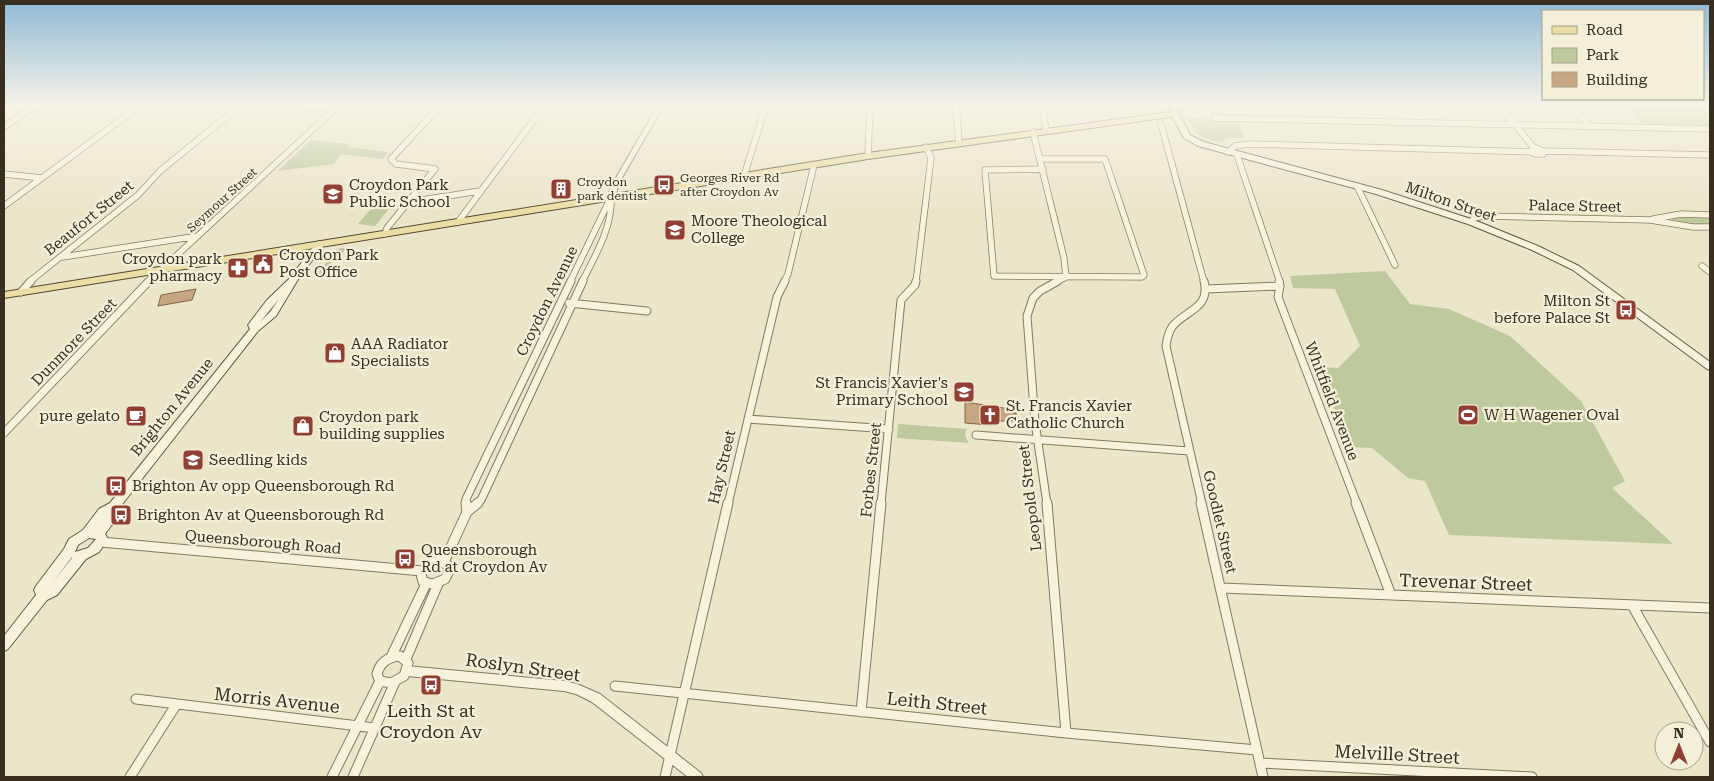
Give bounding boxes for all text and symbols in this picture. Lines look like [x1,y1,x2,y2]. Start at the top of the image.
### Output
legend [1542,10,1704,100]
text: Road [1586,21,1623,39]
text: Park [1586,46,1620,64]
text: Building [1586,71,1648,89]
street label: Seymour Street [184,165,260,235]
place label: Georges River Rd after Croydon Av [680,171,780,199]
bus stop icon: Georges River Rd after Croydon Av [652,173,676,197]
place label: Croydon park dentist [577,175,648,203]
street label: Beaufort Street [41,176,138,259]
place label: Croydon Park Public School [349,176,451,211]
building icon: Croydon park dentist [549,177,573,201]
street label: Milton Street [1403,178,1499,226]
school or university icon: Croydon Park Public School [321,182,345,206]
street label: Palace Street [1528,196,1622,216]
place label: Moore Theological College [691,212,827,247]
school or university icon: Moore Theological College [663,218,687,242]
street label: Croydon Avenue [513,243,581,359]
place label: Croydon Park Post Office [279,246,379,281]
place label: Croydon park pharmacy [122,250,222,285]
public building icon: Croydon Park Post Office [251,252,275,276]
pharmacy icon: Croydon park pharmacy [226,256,250,280]
place label: Milton St before Palace St [1494,292,1610,327]
street label: Dunmore Street [28,294,121,389]
bus stop icon: Milton St before Palace St [1614,298,1638,322]
place label: AAA Radiator Specialists [351,335,448,370]
street label: Whitfield Avenue [1301,339,1363,463]
shop icon: AAA Radiator Specialists [323,341,347,365]
street label: Brighton Avenue [127,354,217,460]
place label: St Francis Xavier's Primary School [816,374,948,409]
school or university icon: St Francis Xavier's Primary School [952,380,976,404]
place label: St. Francis Xavier Catholic Church [1006,397,1132,432]
church icon: St. Francis Xavier Catholic Church [978,403,1002,427]
sports icon: W H Wagener Oval [1456,403,1480,427]
cafe icon: pure gelato [124,404,148,428]
place label: W H Wagener Oval [1484,406,1620,424]
place label: pure gelato [39,407,120,425]
place label: Croydon park building supplies [319,408,445,443]
shop icon: Croydon park building supplies [291,414,315,438]
street label: Forbes Street [857,421,885,518]
street label: Hay Street [705,428,739,506]
street label: Leopold Street [1014,443,1045,552]
school or university icon: Seedling kids [181,448,205,472]
place label: Seedling kids [209,451,307,469]
street label: Goodlet Street [1199,469,1241,576]
bus stop icon: Brighton Av opp Queensborough Rd [104,474,128,498]
place label: Brighton Av opp Queensborough Rd [132,477,395,495]
bus stop icon: Brighton Av at Queensborough Rd [109,503,133,527]
place label: Brighton Av at Queensborough Rd [137,506,384,524]
street label: Queensborough Road [184,526,342,558]
place label: Queensborough Rd at Croydon Av [421,541,548,576]
bus stop icon: Queensborough Rd at Croydon Av [393,547,417,571]
street label: Trevenar Street [1399,569,1533,595]
street label: Roslyn Street [464,649,582,685]
bus stop icon: Leith St at Croydon Av [419,673,443,697]
street label: Morris Avenue [213,683,341,717]
street label: Leith Street [885,687,989,719]
place label: Leith St at Croydon Av [380,700,483,742]
north arrow [1654,721,1704,771]
text: N [1674,725,1685,741]
street label: Melville Street [1334,740,1461,768]

